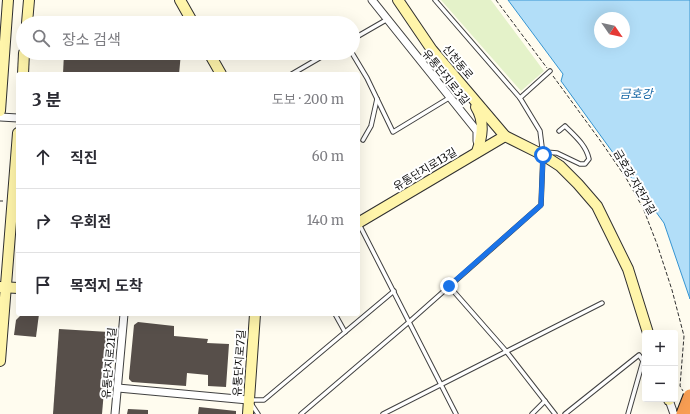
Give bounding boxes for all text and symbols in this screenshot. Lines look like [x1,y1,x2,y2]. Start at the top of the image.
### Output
north arrow [594,12,630,48]
search box [16,16,360,60]
icon: search [30,27,52,49]
text: 장소 검색 [62,30,121,49]
street label: 신천동로 [440,42,476,82]
street label: 유통단지로3길 [419,47,473,107]
water label: 금호강 [619,86,655,101]
text: 3 분 [32,89,61,111]
text: 도보 · 200 m [272,91,344,108]
street label: 유통단지로13길 [391,145,459,193]
icon: ahead [32,146,54,168]
route start [534,146,552,164]
street label: 금호강 자전거길 [611,147,659,217]
text: 직진 [70,148,98,167]
text: 60 m [312,148,344,165]
icon: right [32,210,54,232]
text: 우회전 [70,212,111,231]
text: 140 m [307,212,344,229]
icon: arrive [32,274,54,296]
text: 목적지 도착 [70,276,143,295]
route end [440,277,458,295]
street label: 유통단지로21길 [99,327,119,399]
street label: 유통단지로7길 [230,329,248,397]
map controls [642,330,678,402]
button: + [642,330,678,366]
button: − [642,366,678,402]

